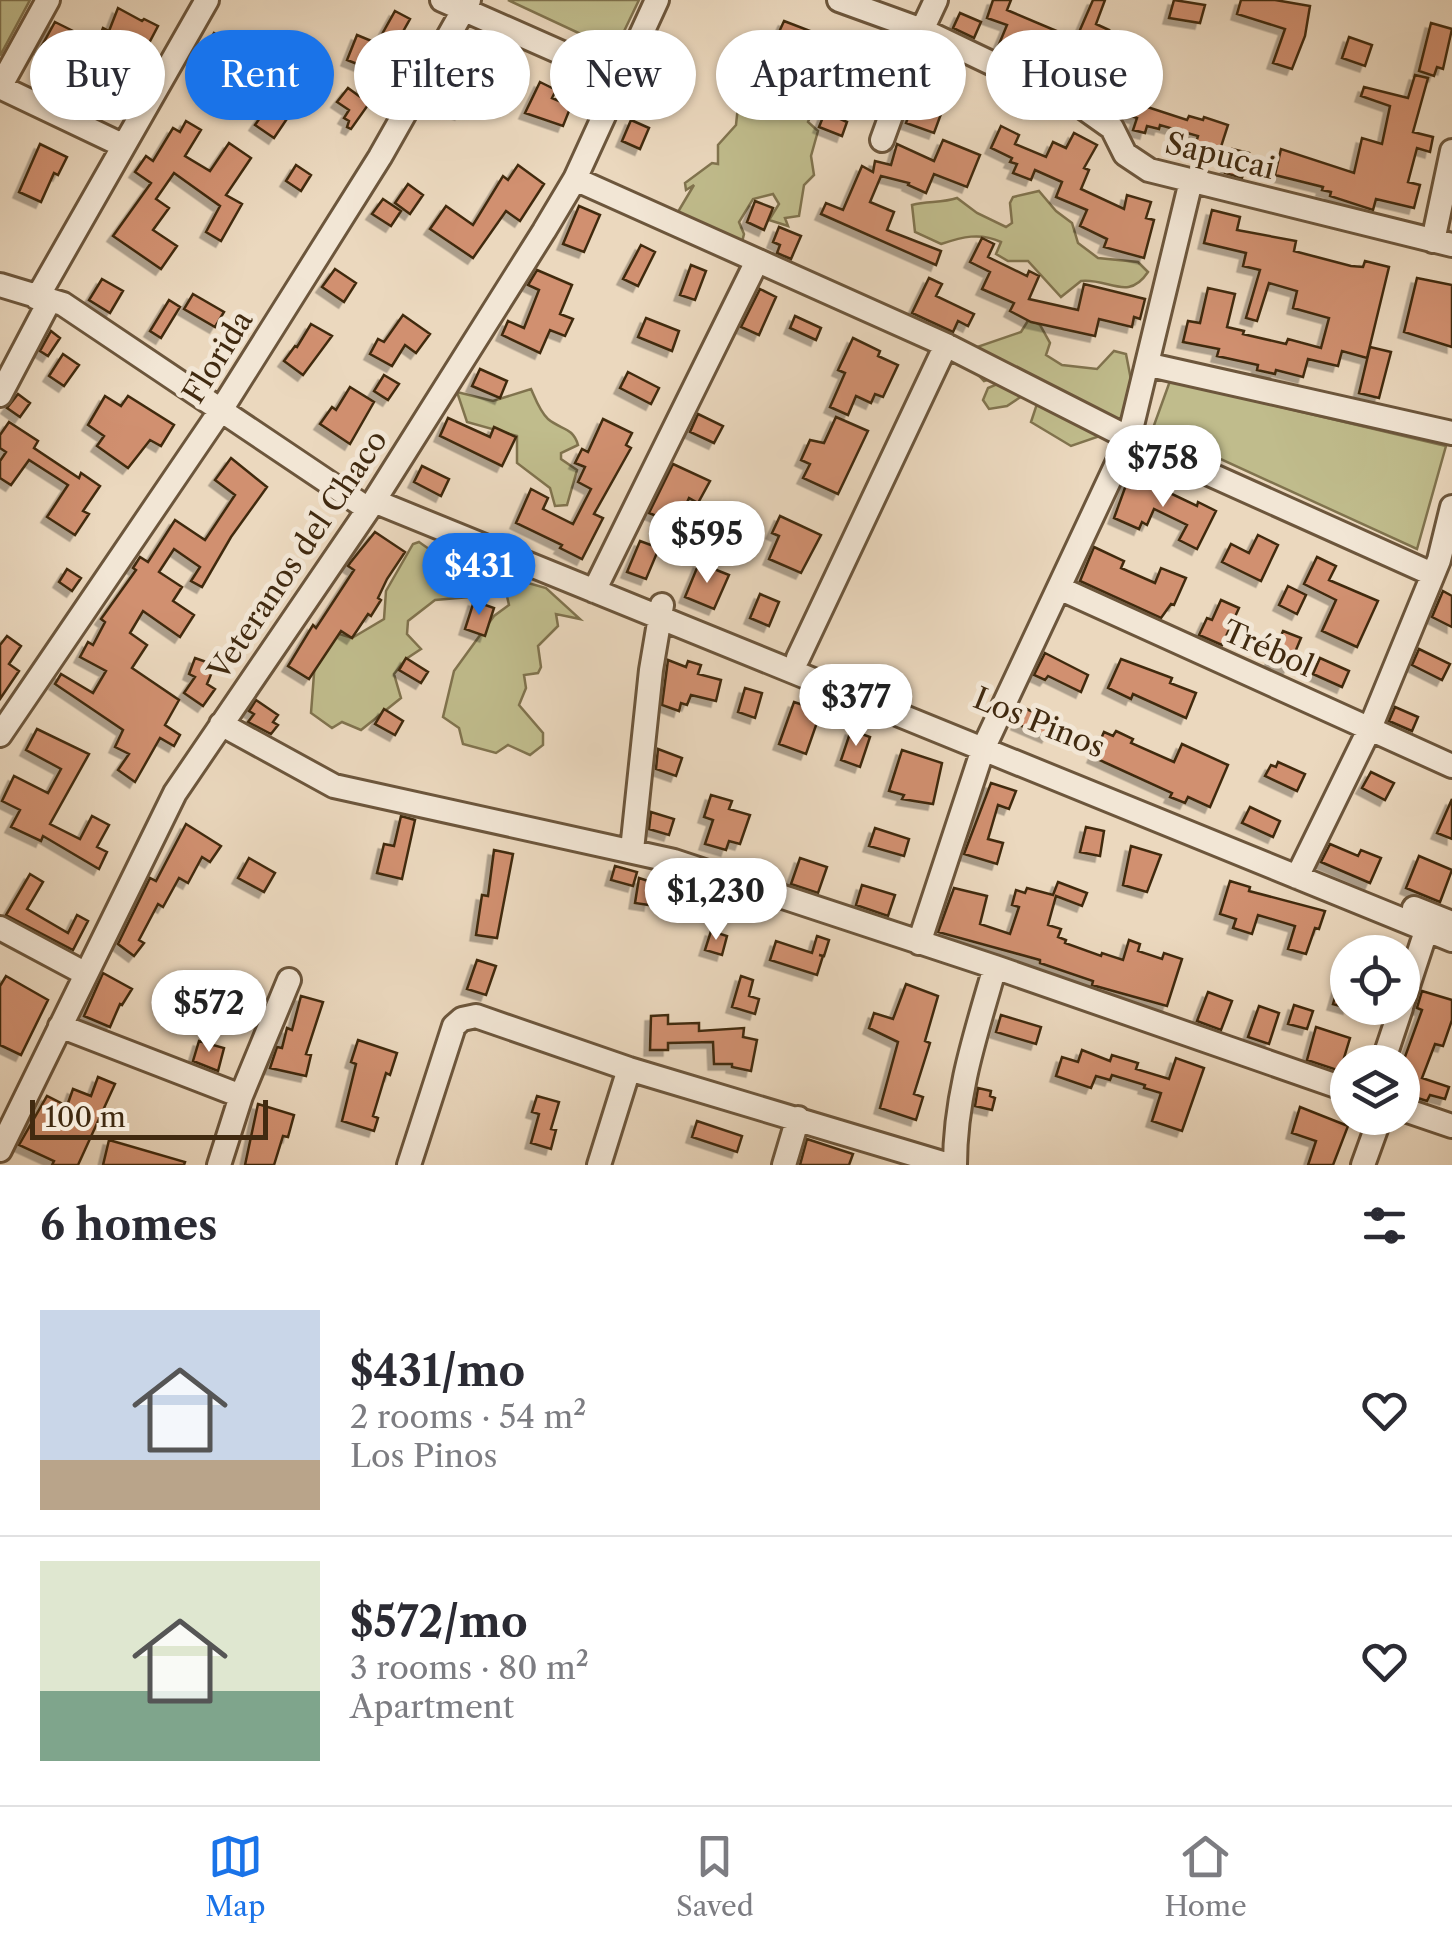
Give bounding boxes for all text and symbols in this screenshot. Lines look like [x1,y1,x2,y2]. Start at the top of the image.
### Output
chip: Buy [30,30,165,120]
chip: Rent [185,30,334,120]
chip: Filters [354,30,530,120]
chip: New [550,30,696,120]
chip: Apartment [716,30,966,120]
chip: House [986,30,1163,120]
street label: Sapucai [1162,124,1279,187]
street label: Florida [175,303,261,410]
street label: Veteranos del Chaco [200,423,395,688]
pin: $758 [1104,425,1222,510]
text: $758 [1127,438,1199,477]
pin: $595 [648,501,766,586]
text: $595 [671,514,743,553]
pin: $431 [420,533,538,618]
text: $431 [444,546,514,585]
street label: Trébol [1217,612,1319,685]
pin: $377 [797,664,915,749]
text: $377 [821,677,891,716]
street label: Los Pinos [968,679,1110,766]
pin: $1,230 [635,858,797,943]
text: $1,230 [667,871,765,910]
map controls [1330,935,1420,1135]
button: locate [1330,935,1420,1025]
pin: $572 [150,970,268,1055]
text: $572 [173,983,245,1022]
button: layers [1330,1045,1420,1135]
scale bar [30,1095,268,1140]
text: 100 m [45,1100,126,1134]
icon: filters [1357,1198,1412,1253]
text: 6 homes [40,1199,218,1251]
text: $431/mo [350,1345,525,1397]
icon: home [120,1350,240,1470]
icon: heart [1357,1383,1412,1438]
text: 2 rooms · 54 m² [350,1397,586,1436]
text: Los Pinos [350,1436,498,1475]
text: $572/mo [350,1596,528,1648]
icon: home [120,1601,240,1721]
icon: heart [1357,1634,1412,1689]
text: 3 rooms · 80 m² [350,1648,589,1687]
text: Apartment [350,1687,514,1726]
tab: Map [205,1829,265,1923]
tab: Saved [676,1829,754,1923]
tab: Home [1164,1829,1247,1923]

